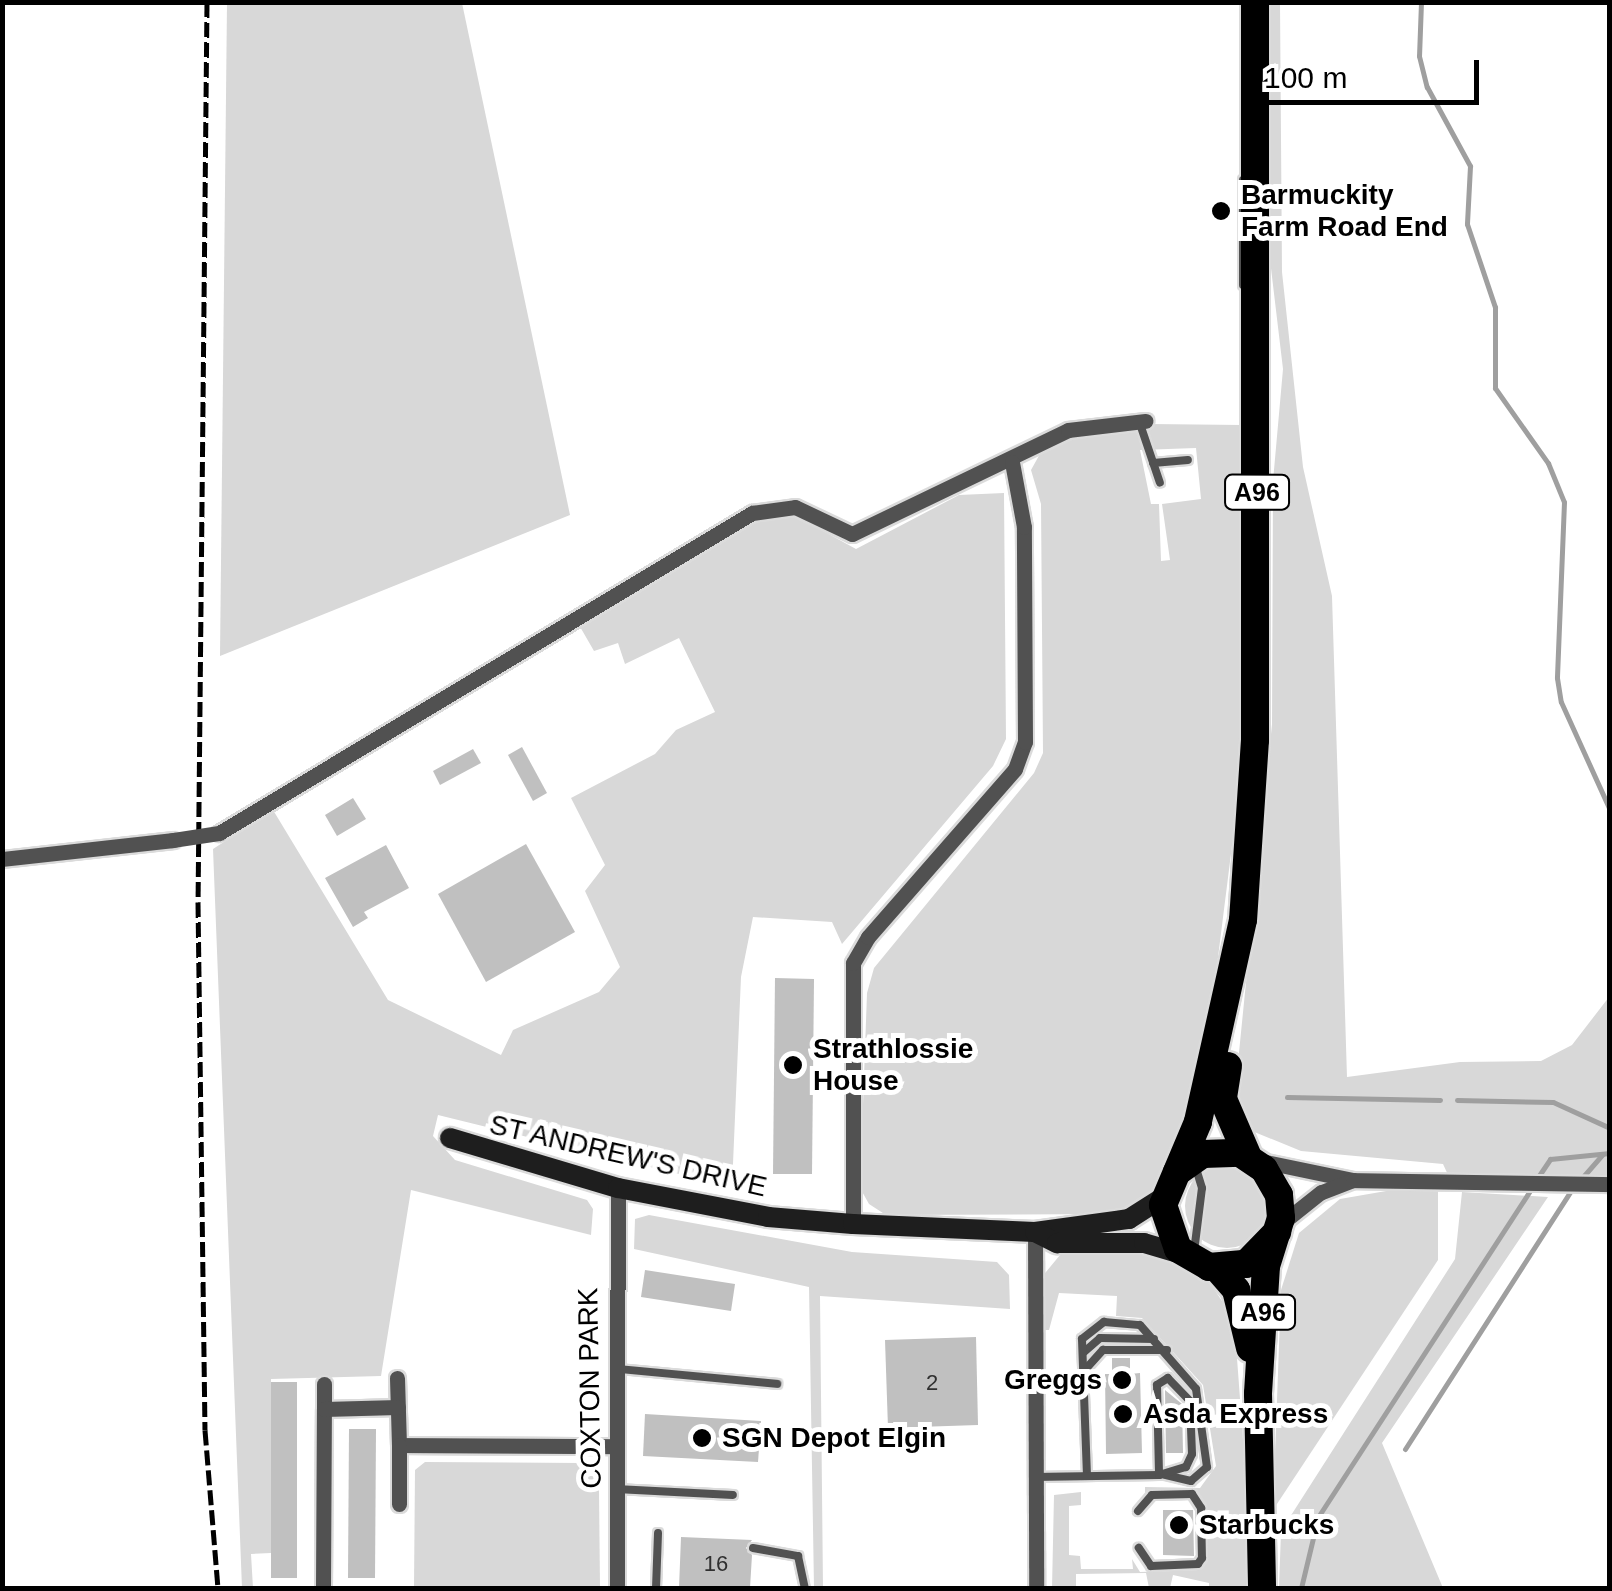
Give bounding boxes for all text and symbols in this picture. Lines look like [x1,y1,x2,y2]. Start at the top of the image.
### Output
scale bar [1252,40,1484,102]
text: 100 m [1264,61,1347,94]
place label: Barmuckity Farm Road End [1241,178,1448,244]
marker: Barmuckity Farm Road End [1210,200,1232,222]
road number: A96 [1222,472,1292,512]
place label: Strathlossie House [813,1032,973,1098]
marker: Strathlossie House [782,1054,804,1076]
street label: ST ANDREW'S DRIVE [485,1108,771,1204]
street label: COXTON PARK [571,1287,609,1489]
road number: A96 [1228,1292,1298,1332]
place label: Greggs [1004,1363,1102,1397]
marker: Greggs [1111,1369,1133,1391]
house number: 2 [926,1370,938,1396]
place label: Asda Express [1143,1397,1328,1431]
marker: Asda Express [1112,1403,1134,1425]
place label: SGN Depot Elgin [722,1421,946,1455]
marker: SGN Depot Elgin [691,1427,713,1449]
place label: Starbucks [1199,1508,1334,1542]
marker: Starbucks [1168,1514,1190,1536]
house number: 16 [704,1551,728,1577]

